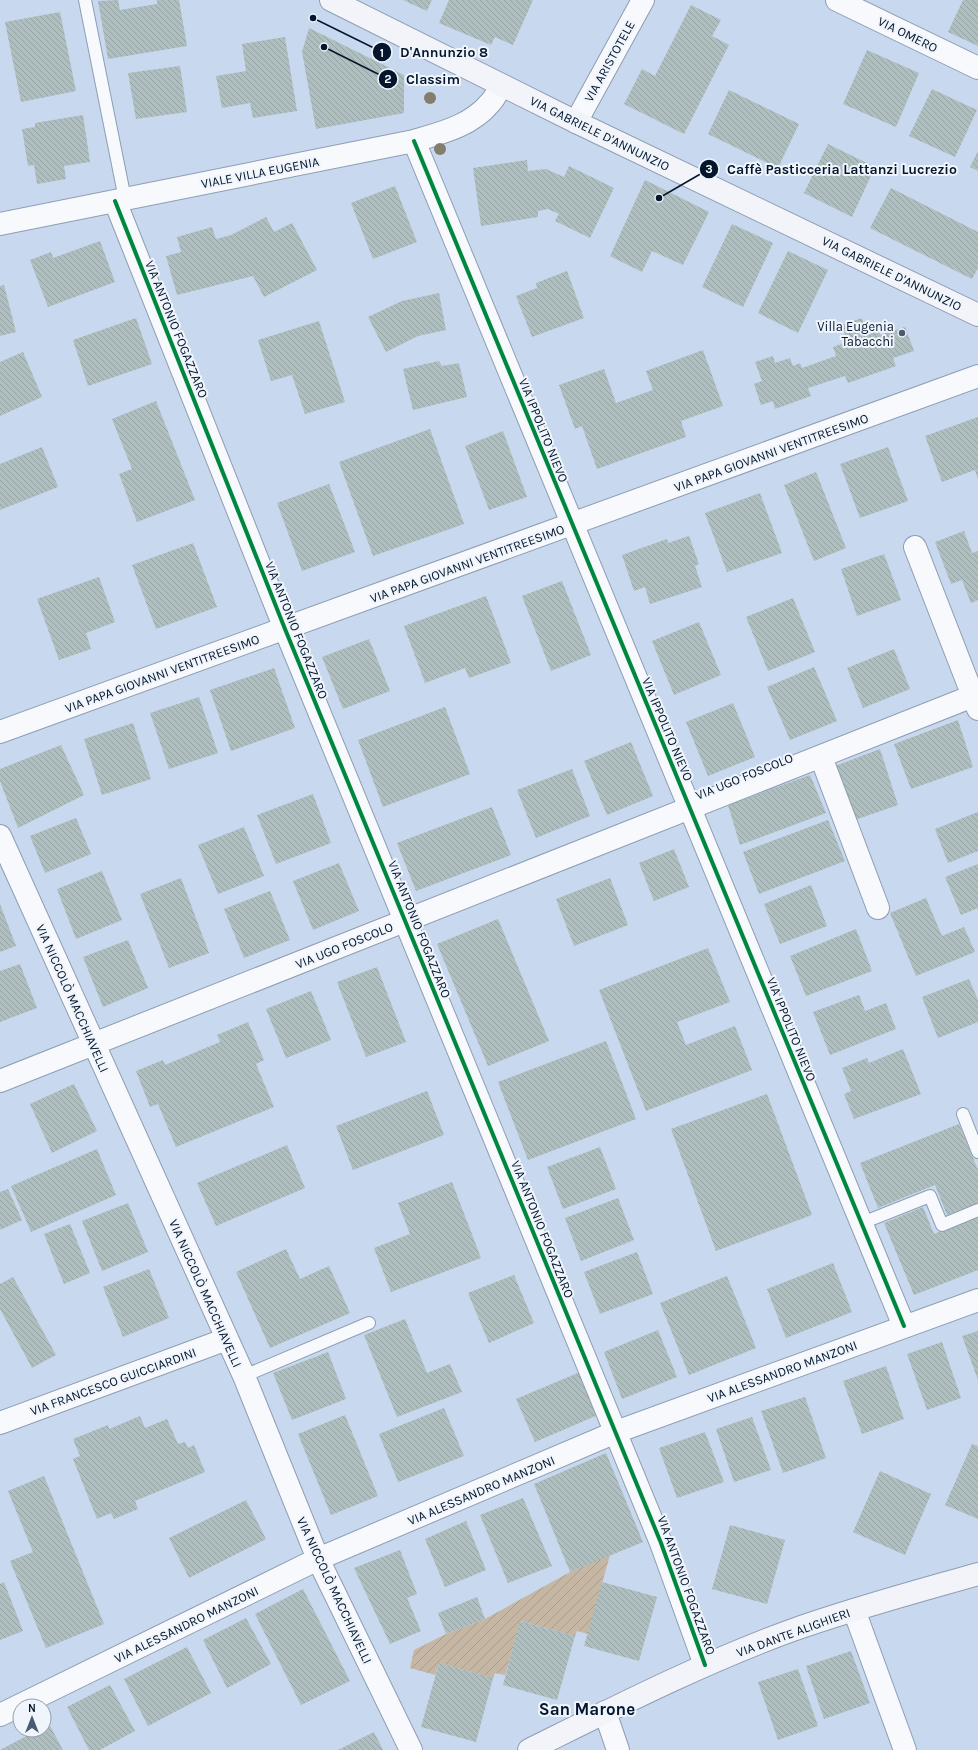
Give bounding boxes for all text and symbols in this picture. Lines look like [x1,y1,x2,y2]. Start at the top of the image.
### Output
street label: VIA OMERO [875,14,940,55]
street label: VIA ARISTOTELE [581,18,638,104]
callout: D'Annunzio 8 [372,39,496,65]
text: D'Annunzio 8 [400,44,488,61]
text: 1 [380,46,384,60]
callout: Classim [378,66,468,92]
text: Classim [406,71,460,88]
text: 2 [384,72,392,86]
street label: VIA GABRIELE D'ANNUNZIO [528,93,672,174]
street label: VIALE VILLA EUGENIA [200,154,321,191]
callout: Caffè Pasticceria Lattanzi Lucrezio [699,156,965,182]
text: Caffè Pasticceria Lattanzi Lucrezio [727,161,957,178]
text: 3 [705,162,713,176]
street label: VIA GABRIELE D'ANNUNZIO [820,233,964,314]
street label: VIA ANTONIO FOGAZZARO [142,258,211,400]
place label: Villa Eugenia Tabacchi [817,319,894,349]
marker: Villa Eugenia Tabacchi [897,328,907,338]
street label: VIA IPPOLITO NIEVO [516,376,571,484]
street label: VIA PAPA GIOVANNI VENTITREESIMO [672,410,870,495]
street label: VIA PAPA GIOVANNI VENTITREESIMO [368,521,566,606]
street label: VIA ANTONIO FOGAZZARO [262,559,331,701]
street label: VIA PAPA GIOVANNI VENTITREESIMO [63,631,261,716]
street label: VIA IPPOLITO NIEVO [639,675,696,783]
street label: VIA UGO FOSCOLO [693,750,795,803]
street label: VIA ANTONIO FOGAZZARO [385,858,454,1000]
street label: VIA UGO FOSCOLO [293,919,395,972]
street label: VIA NICCOLÒ MACCHIAVELLI [33,922,113,1074]
street label: VIA IPPOLITO NIEVO [764,975,819,1083]
street label: VIA ANTONIO FOGAZZARO [508,1158,577,1300]
street label: VIA NICCOLÒ MACCHIAVELLI [166,1217,246,1369]
street label: VIA ALESSANDRO MANZONI [705,1337,859,1406]
street label: VIA FRANCESCO GUICCIARDINI [28,1344,198,1419]
street label: VIA ALESSANDRO MANZONI [405,1453,557,1528]
street label: VIA NICCOLÒ MACCHIAVELLI [294,1514,376,1666]
street label: VIA ANTONIO FOGAZZARO [654,1514,719,1657]
street label: VIA ALESSANDRO MANZONI [112,1583,261,1666]
street label: VIA DANTE ALIGHIERI [734,1605,852,1660]
north arrow [12,1698,52,1738]
district label: San Marone [539,1699,635,1719]
text: N [28,1702,36,1715]

